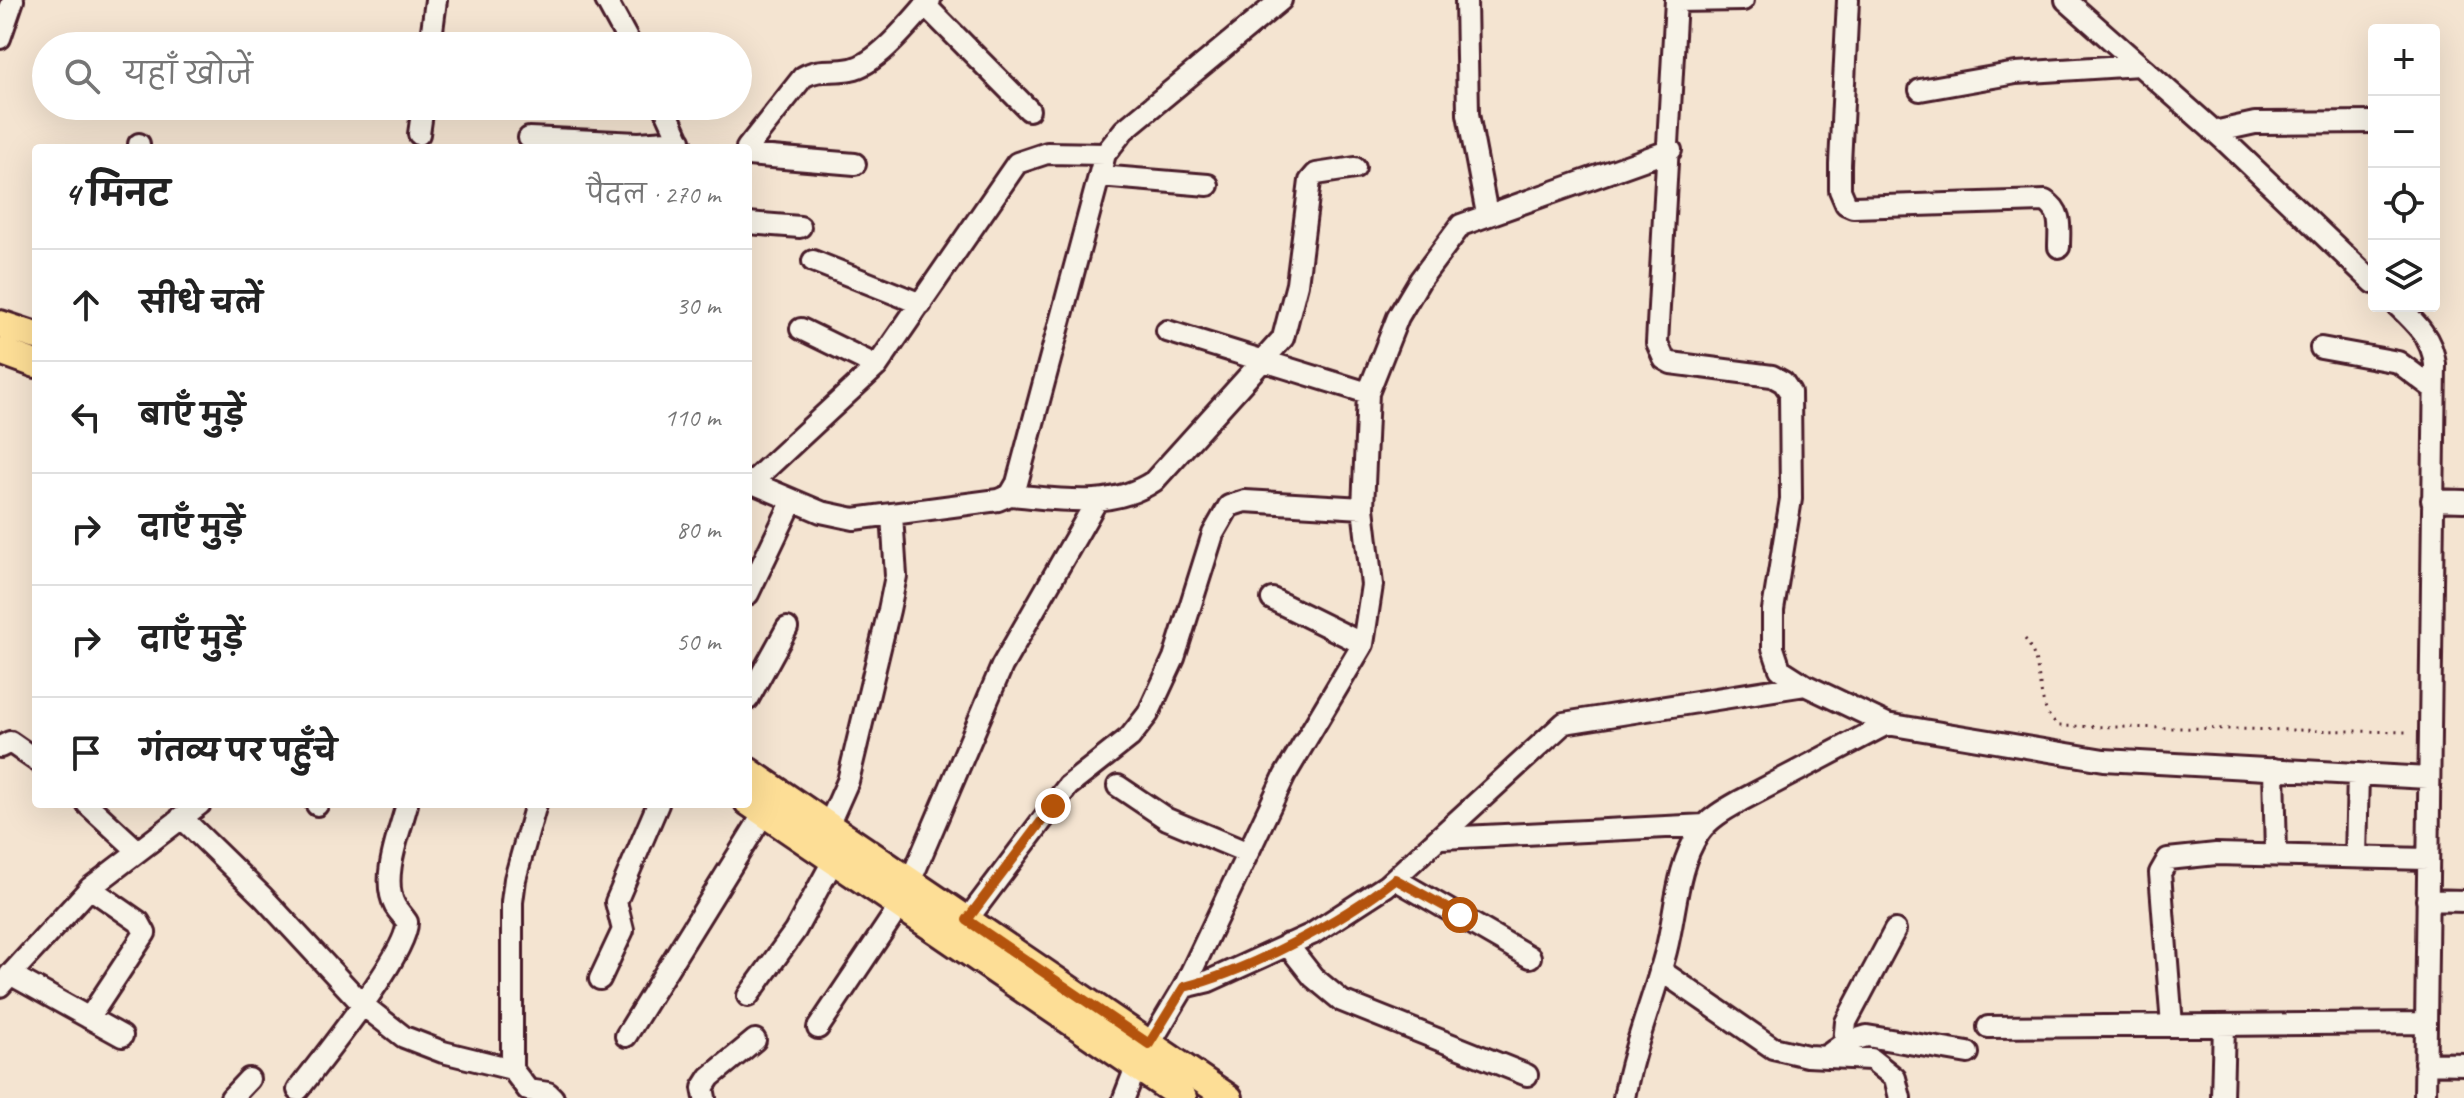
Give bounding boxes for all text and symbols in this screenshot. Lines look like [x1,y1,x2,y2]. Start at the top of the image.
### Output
map controls [2368,24,2440,312]
button: + [2368,24,2440,96]
search box [32,32,752,120]
icon: search [60,54,104,98]
text: यहाँ खोजें [124,55,253,93]
button: − [2368,96,2440,168]
button: locate [2368,168,2440,240]
text: 4 मिनट [64,172,170,215]
text: पैदल · 270 m [586,178,720,211]
button: layers [2368,240,2440,312]
icon: ahead [64,283,108,327]
text: सीधे चलें [140,284,262,322]
text: 30 m [676,289,720,322]
icon: left [64,395,108,439]
text: बाएँ मुड़ें [140,396,245,434]
text: 110 m [664,401,720,434]
icon: right [64,507,108,551]
text: दाएँ मुड़ें [140,508,244,546]
text: 80 m [676,513,720,546]
icon: right [64,619,108,663]
text: दाएँ मुड़ें [140,620,244,658]
text: 50 m [676,625,720,658]
icon: arrive [64,731,108,775]
text: गंतव्य पर पहुँचे [140,732,337,770]
route end [1035,788,1071,824]
route start [1442,897,1478,933]

